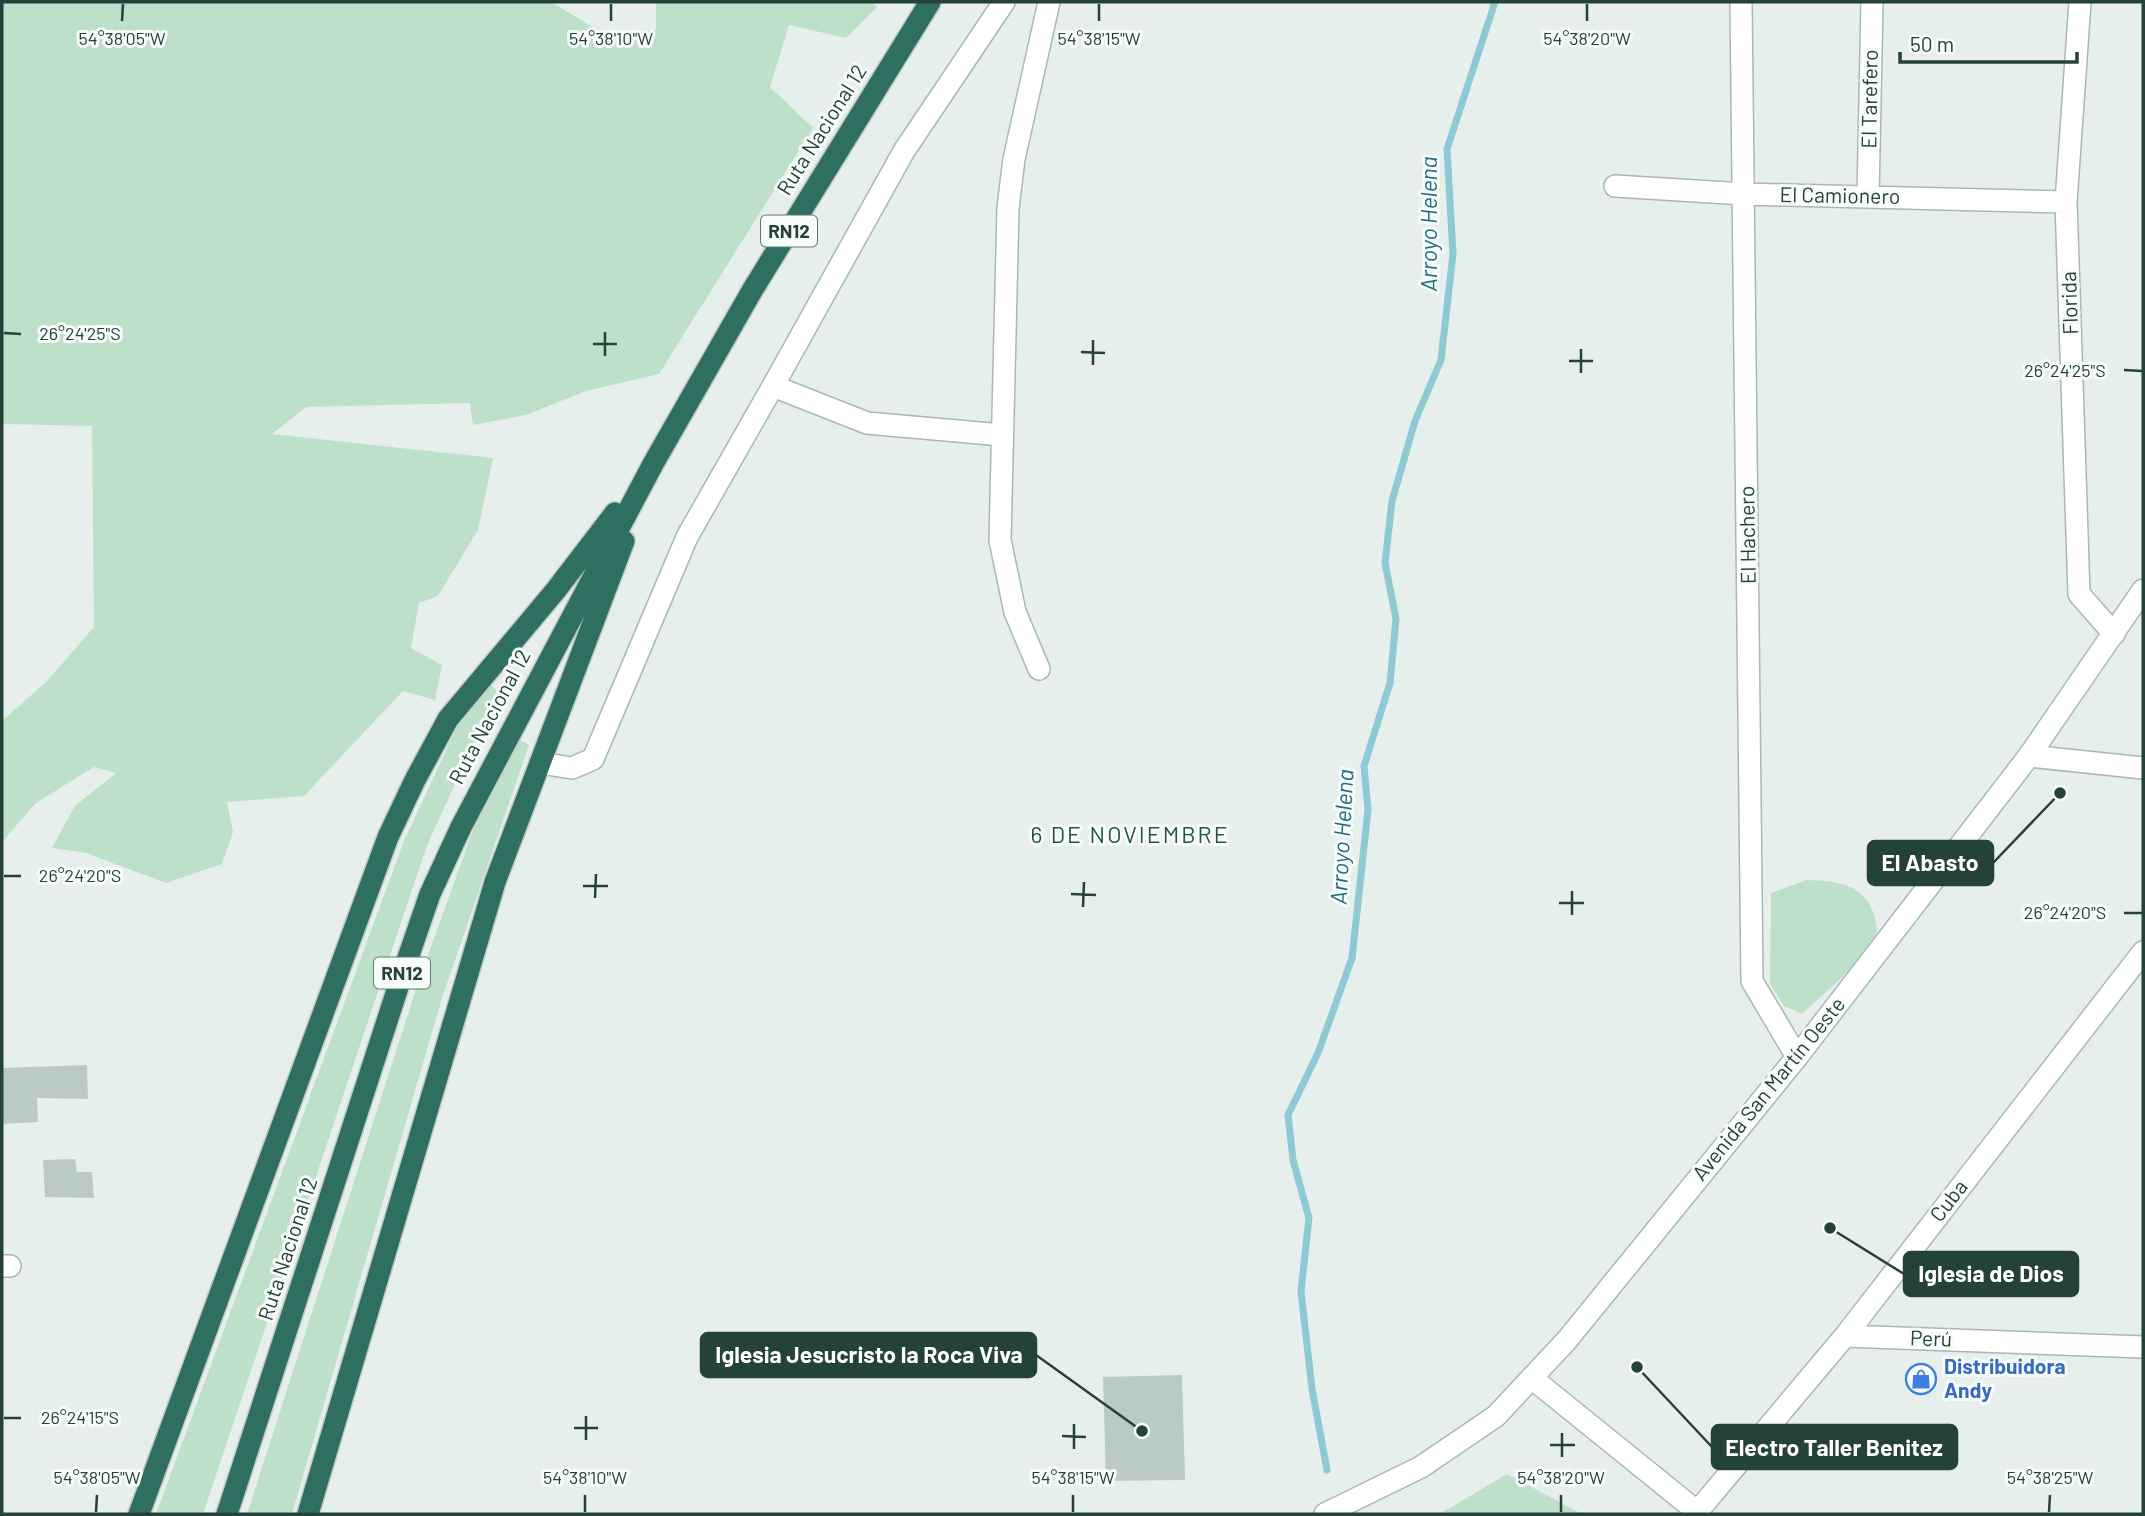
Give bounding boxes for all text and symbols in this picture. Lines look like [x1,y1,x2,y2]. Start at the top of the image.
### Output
scale bar [1900,21,2077,65]
text: 54°38'05"W [78,27,166,49]
text: 54°38'10"W [569,27,653,49]
text: 54°38'15"W [1057,27,1141,49]
text: 54°38'20"W [1543,27,1631,49]
text: 50 m [1910,31,1954,56]
street label: El Tarefero [1855,49,1882,149]
street label: Ruta Nacional 12 [771,59,871,199]
water label: Arroyo Helena [1414,156,1442,292]
street label: El Camionero [1780,181,1901,208]
road number: RN12 [761,216,817,246]
street label: Florida [2055,271,2082,335]
text: 26°24'25"S [39,322,121,344]
text: 26°24'25"S [2024,359,2106,381]
street label: El Hachero [1733,486,1760,584]
street label: Ruta Nacional 12 [443,645,535,788]
water label: Arroyo Helena [1323,769,1359,905]
district label: 6 DE NOVIEMBRE [1030,820,1230,848]
callout: El Abasto [1868,841,1993,885]
text: El Abasto [1881,848,1979,876]
text: 26°24'20"S [39,864,121,886]
text: 26°24'20"S [2024,901,2106,923]
road number: RN12 [374,958,430,988]
street label: Avenida San Martín Oeste [1686,991,1849,1185]
street label: Ruta Nacional 12 [252,1174,321,1323]
street label: Cuba [1924,1174,1972,1226]
callout: Iglesia de Dios [1904,1252,2078,1296]
text: Iglesia de Dios [1918,1259,2064,1287]
street label: Perú [1910,1324,1953,1351]
callout: Iglesia Jesucristo la Roca Viva [701,1333,1036,1377]
text: Iglesia Jesucristo la Roca Viva [715,1340,1023,1368]
place label: Distribuidora Andy [1944,1353,2066,1402]
shop icon: Distribuidora Andy [1904,1362,1938,1396]
text: 26°24'15"S [41,1406,119,1428]
callout: Electro Taller Benitez [1712,1425,1957,1469]
text: Electro Taller Benitez [1725,1433,1943,1461]
text: 54°38'05"W [53,1466,141,1488]
text: 54°38'10"W [543,1466,627,1488]
text: 54°38'15"W [1031,1466,1115,1488]
text: 54°38'20"W [1517,1466,1605,1488]
text: 54°38'25"W [2007,1466,2093,1488]

